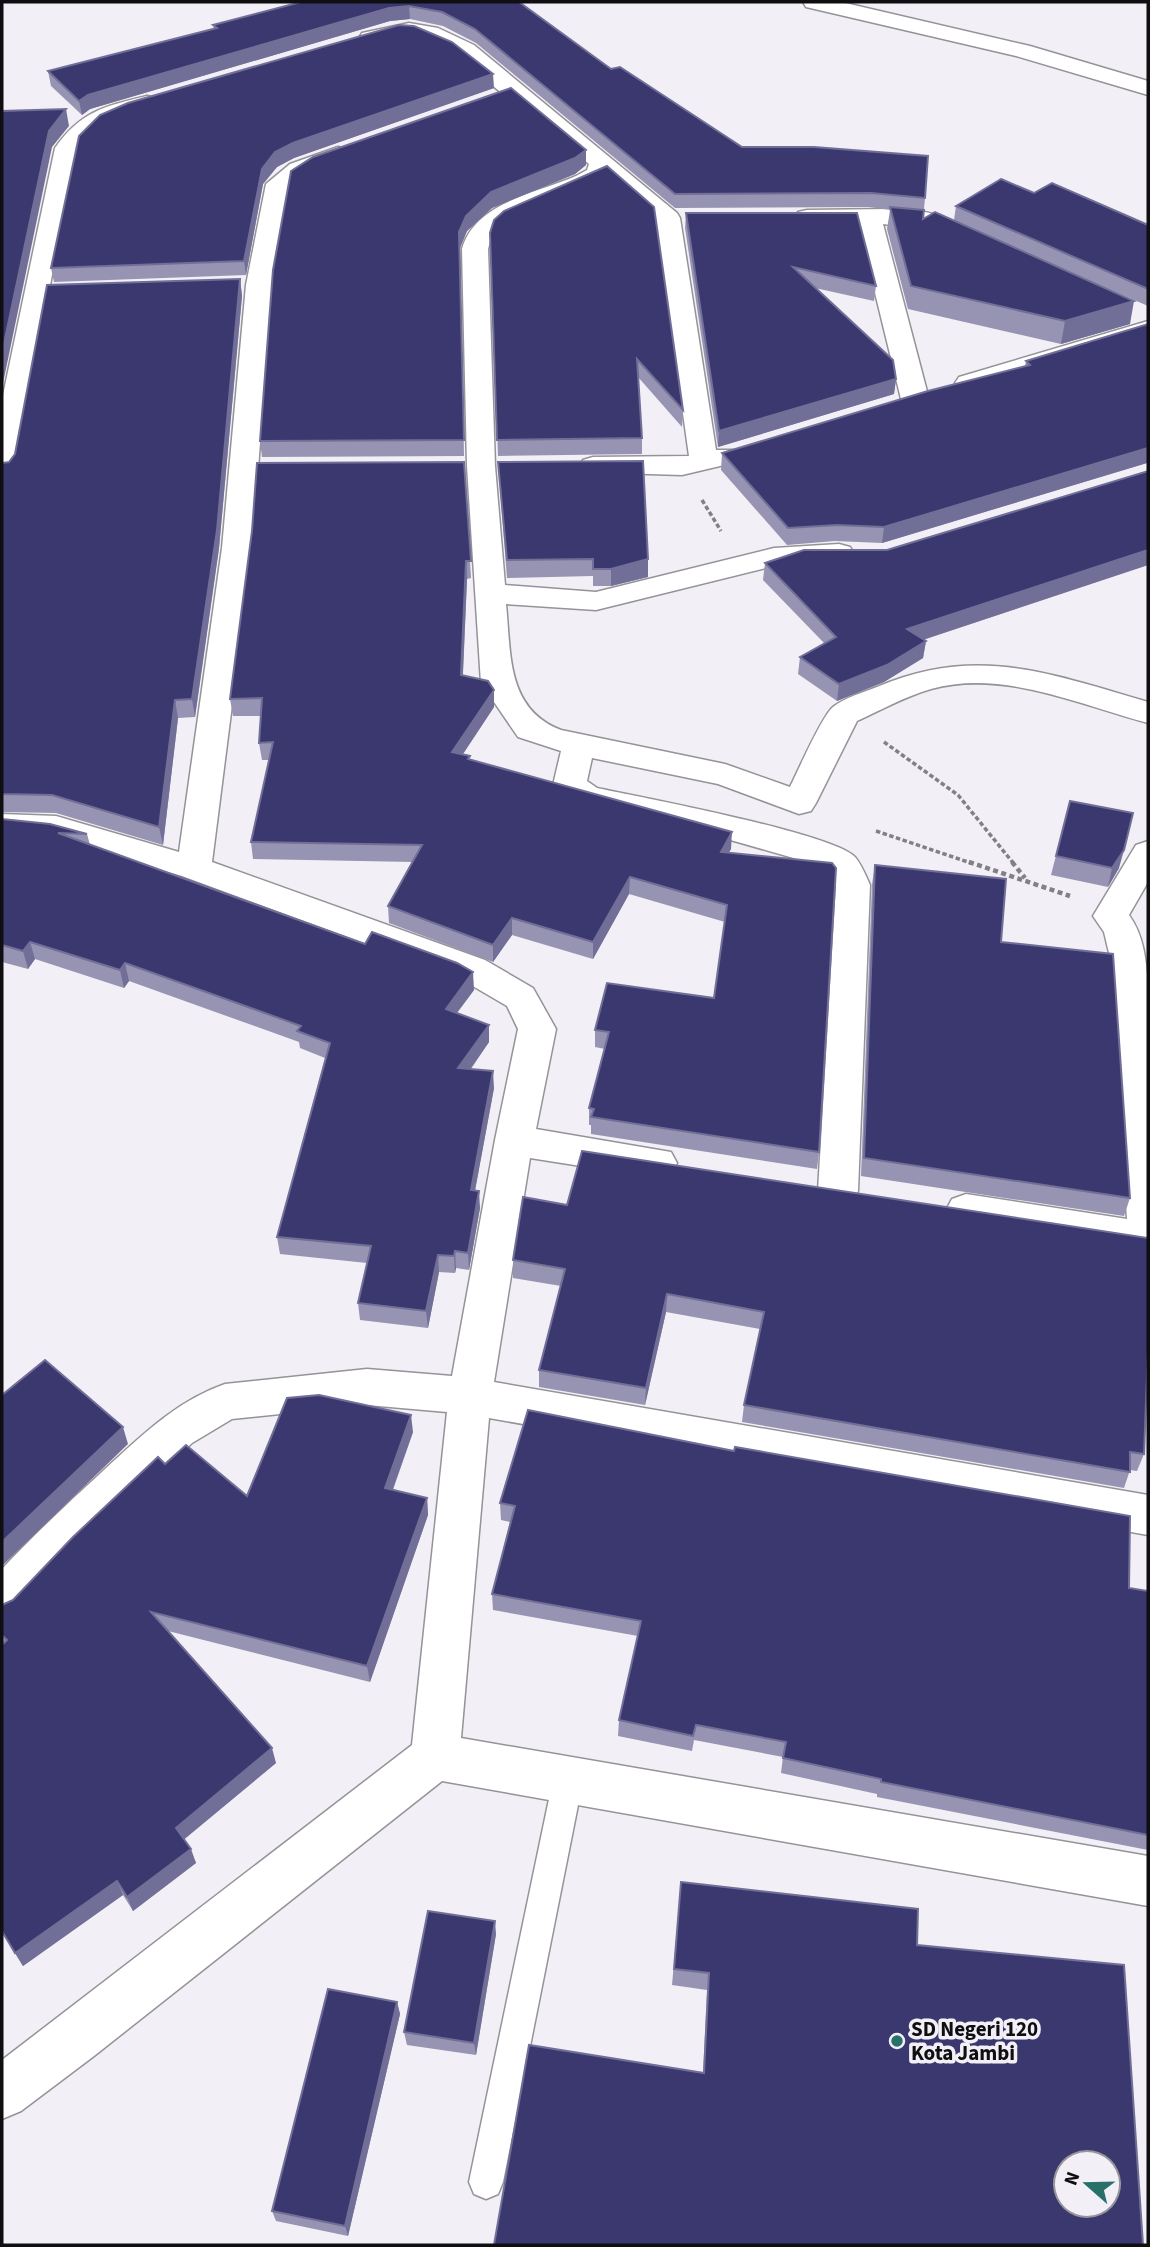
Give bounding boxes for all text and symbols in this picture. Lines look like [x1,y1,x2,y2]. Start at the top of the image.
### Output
place label: SD Negeri 120 Kota Jambi [911,2014,1038,2068]
marker: SD Negeri 120 Kota Jambi [889,2033,905,2049]
north arrow [1052,2149,1122,2219]
text: N [1058,2168,1087,2189]

